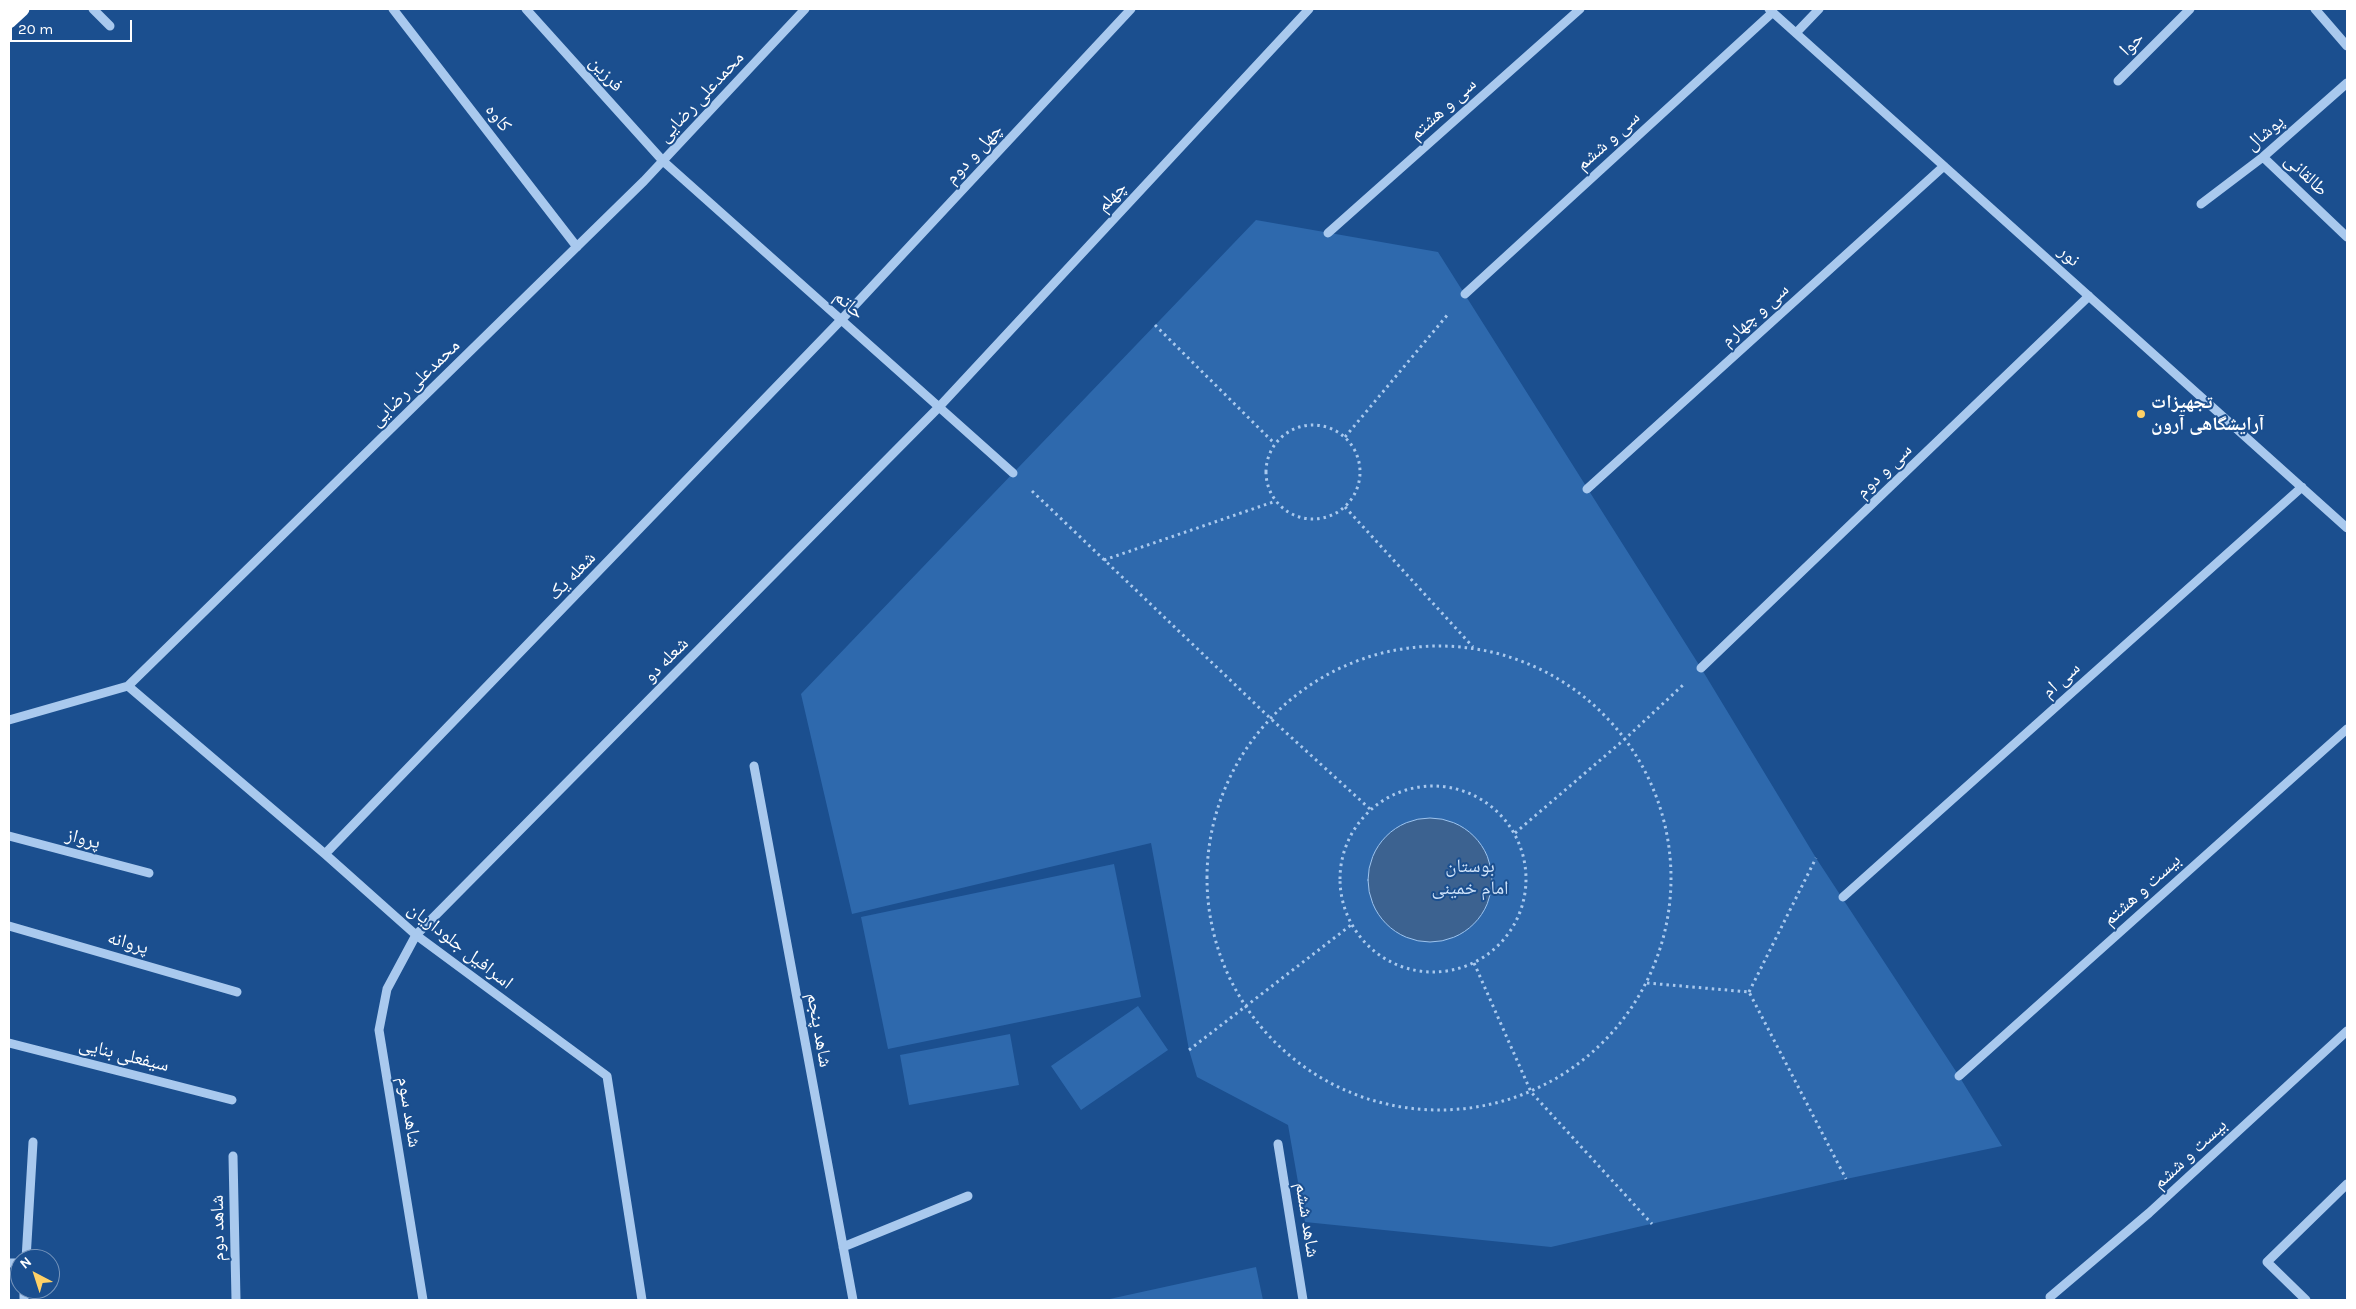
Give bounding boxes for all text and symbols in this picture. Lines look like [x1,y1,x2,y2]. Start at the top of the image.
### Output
scale bar [12,10,135,42]
text: 20 m [18,20,53,38]
street label: حوا [2115,27,2149,61]
street label: محمدعلی رضایی [653,47,749,147]
street label: فرزین [584,51,628,97]
street label: سی و هشتم [1405,73,1481,145]
street label: کاوه [480,99,516,137]
street label: سی و ششم [1571,106,1645,176]
street label: پوشال [2241,110,2289,156]
street label: چهل و دوم [940,119,1008,189]
street label: طالقانی [2279,149,2333,201]
street label: چهلم [1092,177,1132,217]
street label: نور [2053,240,2085,272]
street label: سی و چهارم [1716,278,1794,352]
street label: حاتم [829,285,869,325]
street label: محمدعلی رضایی [365,334,465,432]
place label: تجهیزات آرایشگاهی آرون [2151,392,2264,436]
marker: تجهیزات آرایشگاهی آرون [2135,408,2147,420]
street label: سی و دوم [1851,439,1917,503]
street label: شعله یک [543,547,601,605]
street label: شعله دو [639,633,693,687]
street label: سی ام [2037,657,2085,703]
street label: پرواز [63,823,103,855]
street label: بیست و هشتم [2098,849,2186,931]
park label: بوستان امام خمینی [1431,856,1509,900]
street label: اسرافیل جلوداریان [403,898,517,994]
street label: پروانه [105,926,151,960]
street label: شاهد پنجم [801,991,837,1069]
street label: سیفعلی بنایی [77,1033,171,1077]
street label: شاهد سوم [392,1075,426,1149]
street label: بیست و ششم [2148,1114,2232,1194]
street label: شاهد ششم [1290,1181,1324,1259]
street label: شاهد دوم [206,1195,230,1261]
north arrow [10,1249,60,1299]
text: N [16,1253,35,1273]

